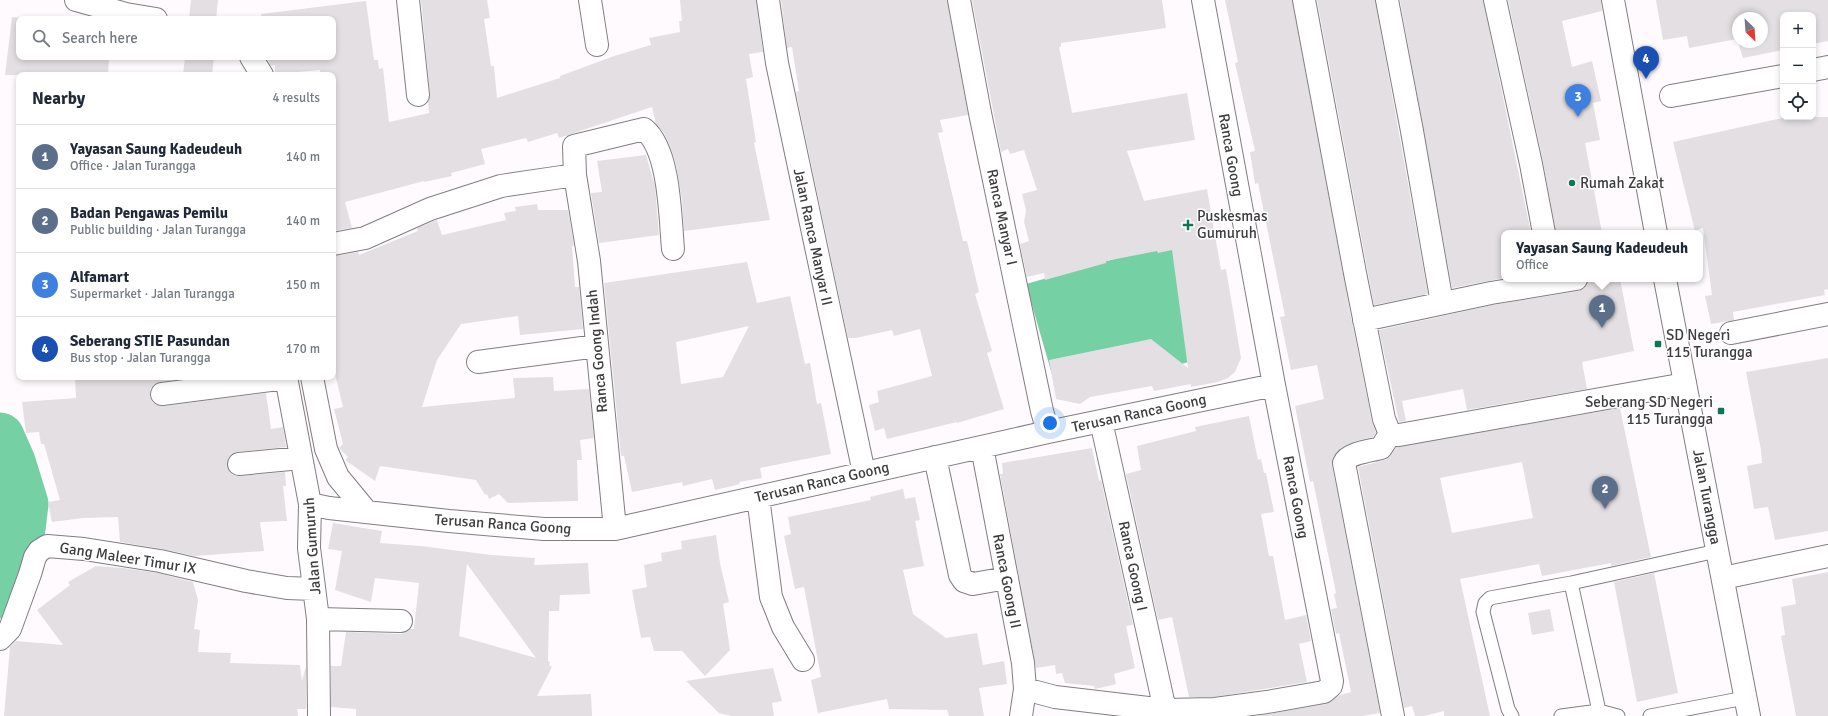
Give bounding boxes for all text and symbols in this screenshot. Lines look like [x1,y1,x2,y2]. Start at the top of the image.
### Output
north arrow [1732,12,1768,48]
map controls [1780,12,1816,120]
button: + [1780,12,1816,48]
search box [16,16,336,60]
icon: search [30,27,52,49]
text: Search here [62,29,138,47]
pin: 4 [1633,46,1659,79]
button: − [1780,48,1816,84]
pin: 3 [1565,84,1591,117]
button: locate [1780,84,1816,120]
text: Nearby [32,88,85,109]
text: 4 results [272,90,320,106]
street label: Ranca Goong [1215,112,1247,198]
text: Yayasan Saung Kadeudeuh [70,140,242,158]
text: 1 [41,149,49,165]
text: 140 m [286,149,320,165]
text: Office · Jalan Turangga [70,158,196,174]
street label: Jalan Ranca Manyar II [790,167,836,307]
street label: Ranca Manyar I [983,167,1021,267]
place label: Rumah Zakat [1580,174,1664,192]
marker: Rumah Zakat [1567,178,1577,188]
text: Badan Pengawas Pemilu [70,204,228,222]
place label: Puskesmas Gumuruh [1197,207,1268,242]
text: 2 [41,213,49,229]
text: 140 m [286,213,320,229]
marker: Puskesmas Gumuruh [1182,219,1194,231]
text: Public building · Jalan Turangga [70,222,246,238]
popup [1501,230,1703,282]
text: Yayasan Saung Kadeudeuh [1516,239,1688,257]
text: Office [1516,257,1549,273]
text: Alfamart [70,268,129,286]
text: 3 [41,277,49,293]
text: 150 m [286,277,320,293]
text: Supermarket · Jalan Turangga [70,286,235,302]
street label: Ranca Goong Indah [583,289,611,413]
pin: 1 [1589,295,1615,328]
place label: SD Negeri 115 Turangga [1666,326,1753,361]
text: Seberang STIE Pasundan [70,332,230,350]
marker: SD Negeri 115 Turangga [1653,339,1663,349]
text: 4 [41,341,49,357]
text: 170 m [286,341,320,357]
text: Bus stop · Jalan Turangga [70,350,211,366]
street label: Terusan Ranca Goong [1070,390,1208,436]
place label: Seberang SD Negeri 115 Turangga [1585,393,1713,428]
marker: Seberang SD Negeri 115 Turangga [1716,406,1726,416]
your location [1040,413,1060,433]
street label: Jalan Turangga [1689,448,1725,546]
street label: Ranca Goong [1279,454,1313,540]
street label: Terusan Ranca Goong [753,458,891,506]
pin: 2 [1592,476,1618,509]
street label: Jalan Gumuruh [300,497,324,595]
street label: Terusan Ranca Goong [434,510,572,538]
street label: Ranca Goong I [1115,519,1151,613]
street label: Ranca Goong II [989,532,1025,630]
street label: Gang Maleer Timur IX [58,538,198,578]

